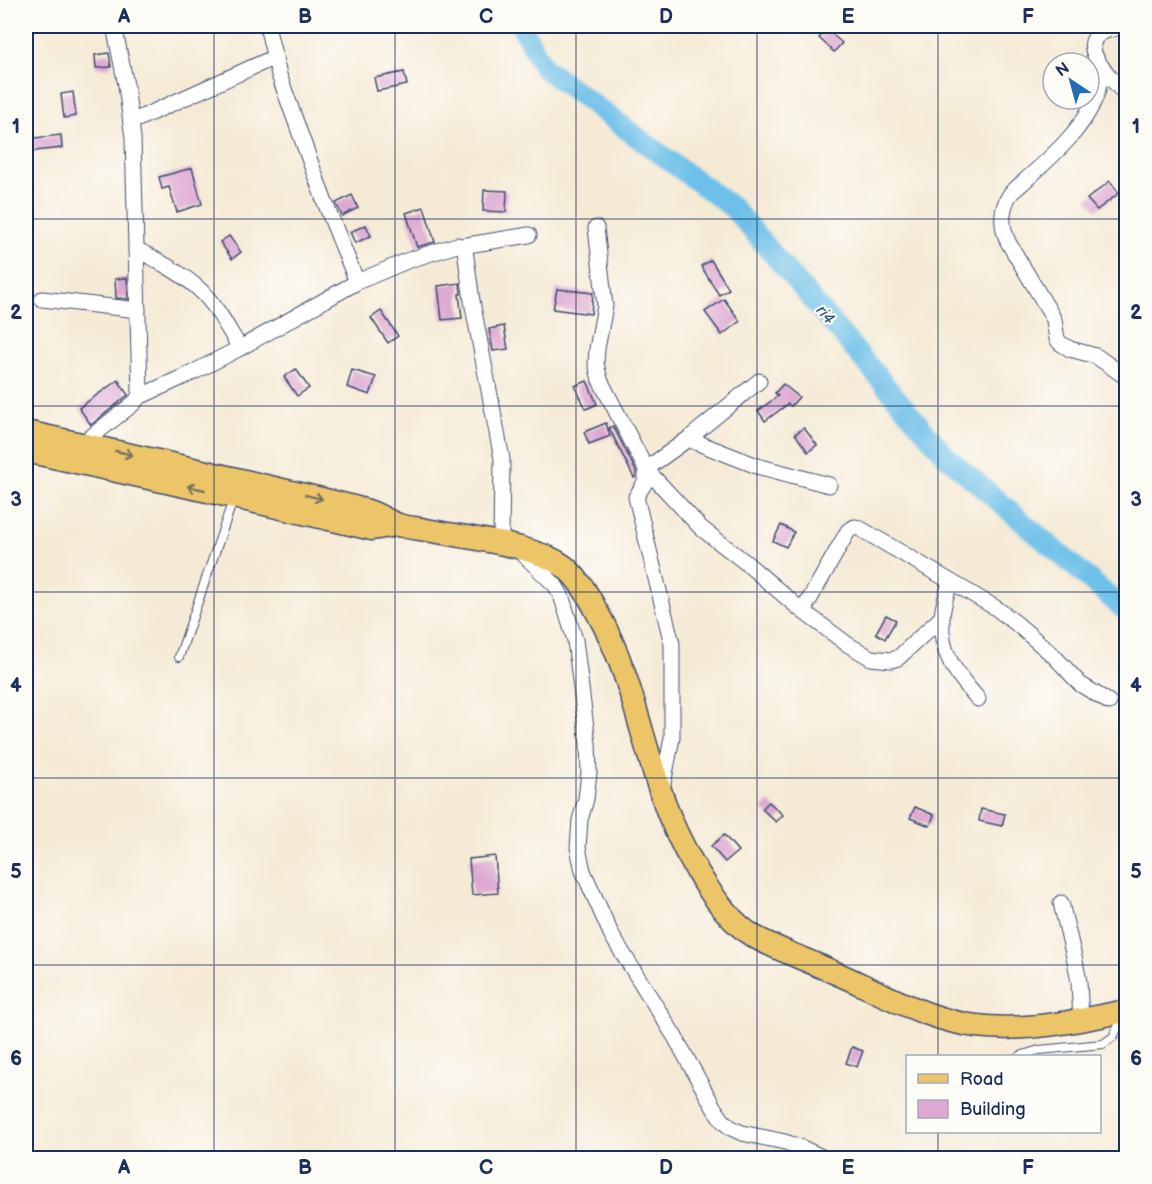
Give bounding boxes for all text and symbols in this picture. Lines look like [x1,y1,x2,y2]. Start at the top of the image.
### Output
text: A [117,5,131,29]
text: B [298,5,312,29]
text: C [479,5,493,29]
text: D [659,5,673,29]
text: E [842,5,855,29]
text: F [1022,5,1034,29]
north arrow [1041,51,1101,111]
text: N [1053,59,1074,81]
text: 1 [12,115,20,139]
text: 1 [1132,115,1140,139]
text: 2 [10,301,22,325]
text: 2 [1130,301,1142,325]
water label: ri4 [812,302,839,329]
one-way arrow [114,448,133,460]
one-way arrow [187,482,207,493]
text: 3 [10,488,22,512]
text: 3 [1130,488,1142,512]
one-way arrow [304,492,323,504]
text: 4 [10,674,22,698]
text: 4 [1130,674,1142,698]
text: 5 [10,860,22,884]
text: 5 [1130,860,1142,884]
text: 6 [10,1047,22,1071]
text: 6 [1130,1047,1142,1071]
legend [906,1055,1101,1133]
text: Road [960,1069,1004,1090]
text: Building [960,1099,1026,1120]
text: A [117,1156,131,1180]
text: B [298,1156,312,1180]
text: C [479,1156,493,1180]
text: D [659,1156,673,1180]
text: E [842,1156,855,1180]
text: F [1022,1156,1034,1180]

